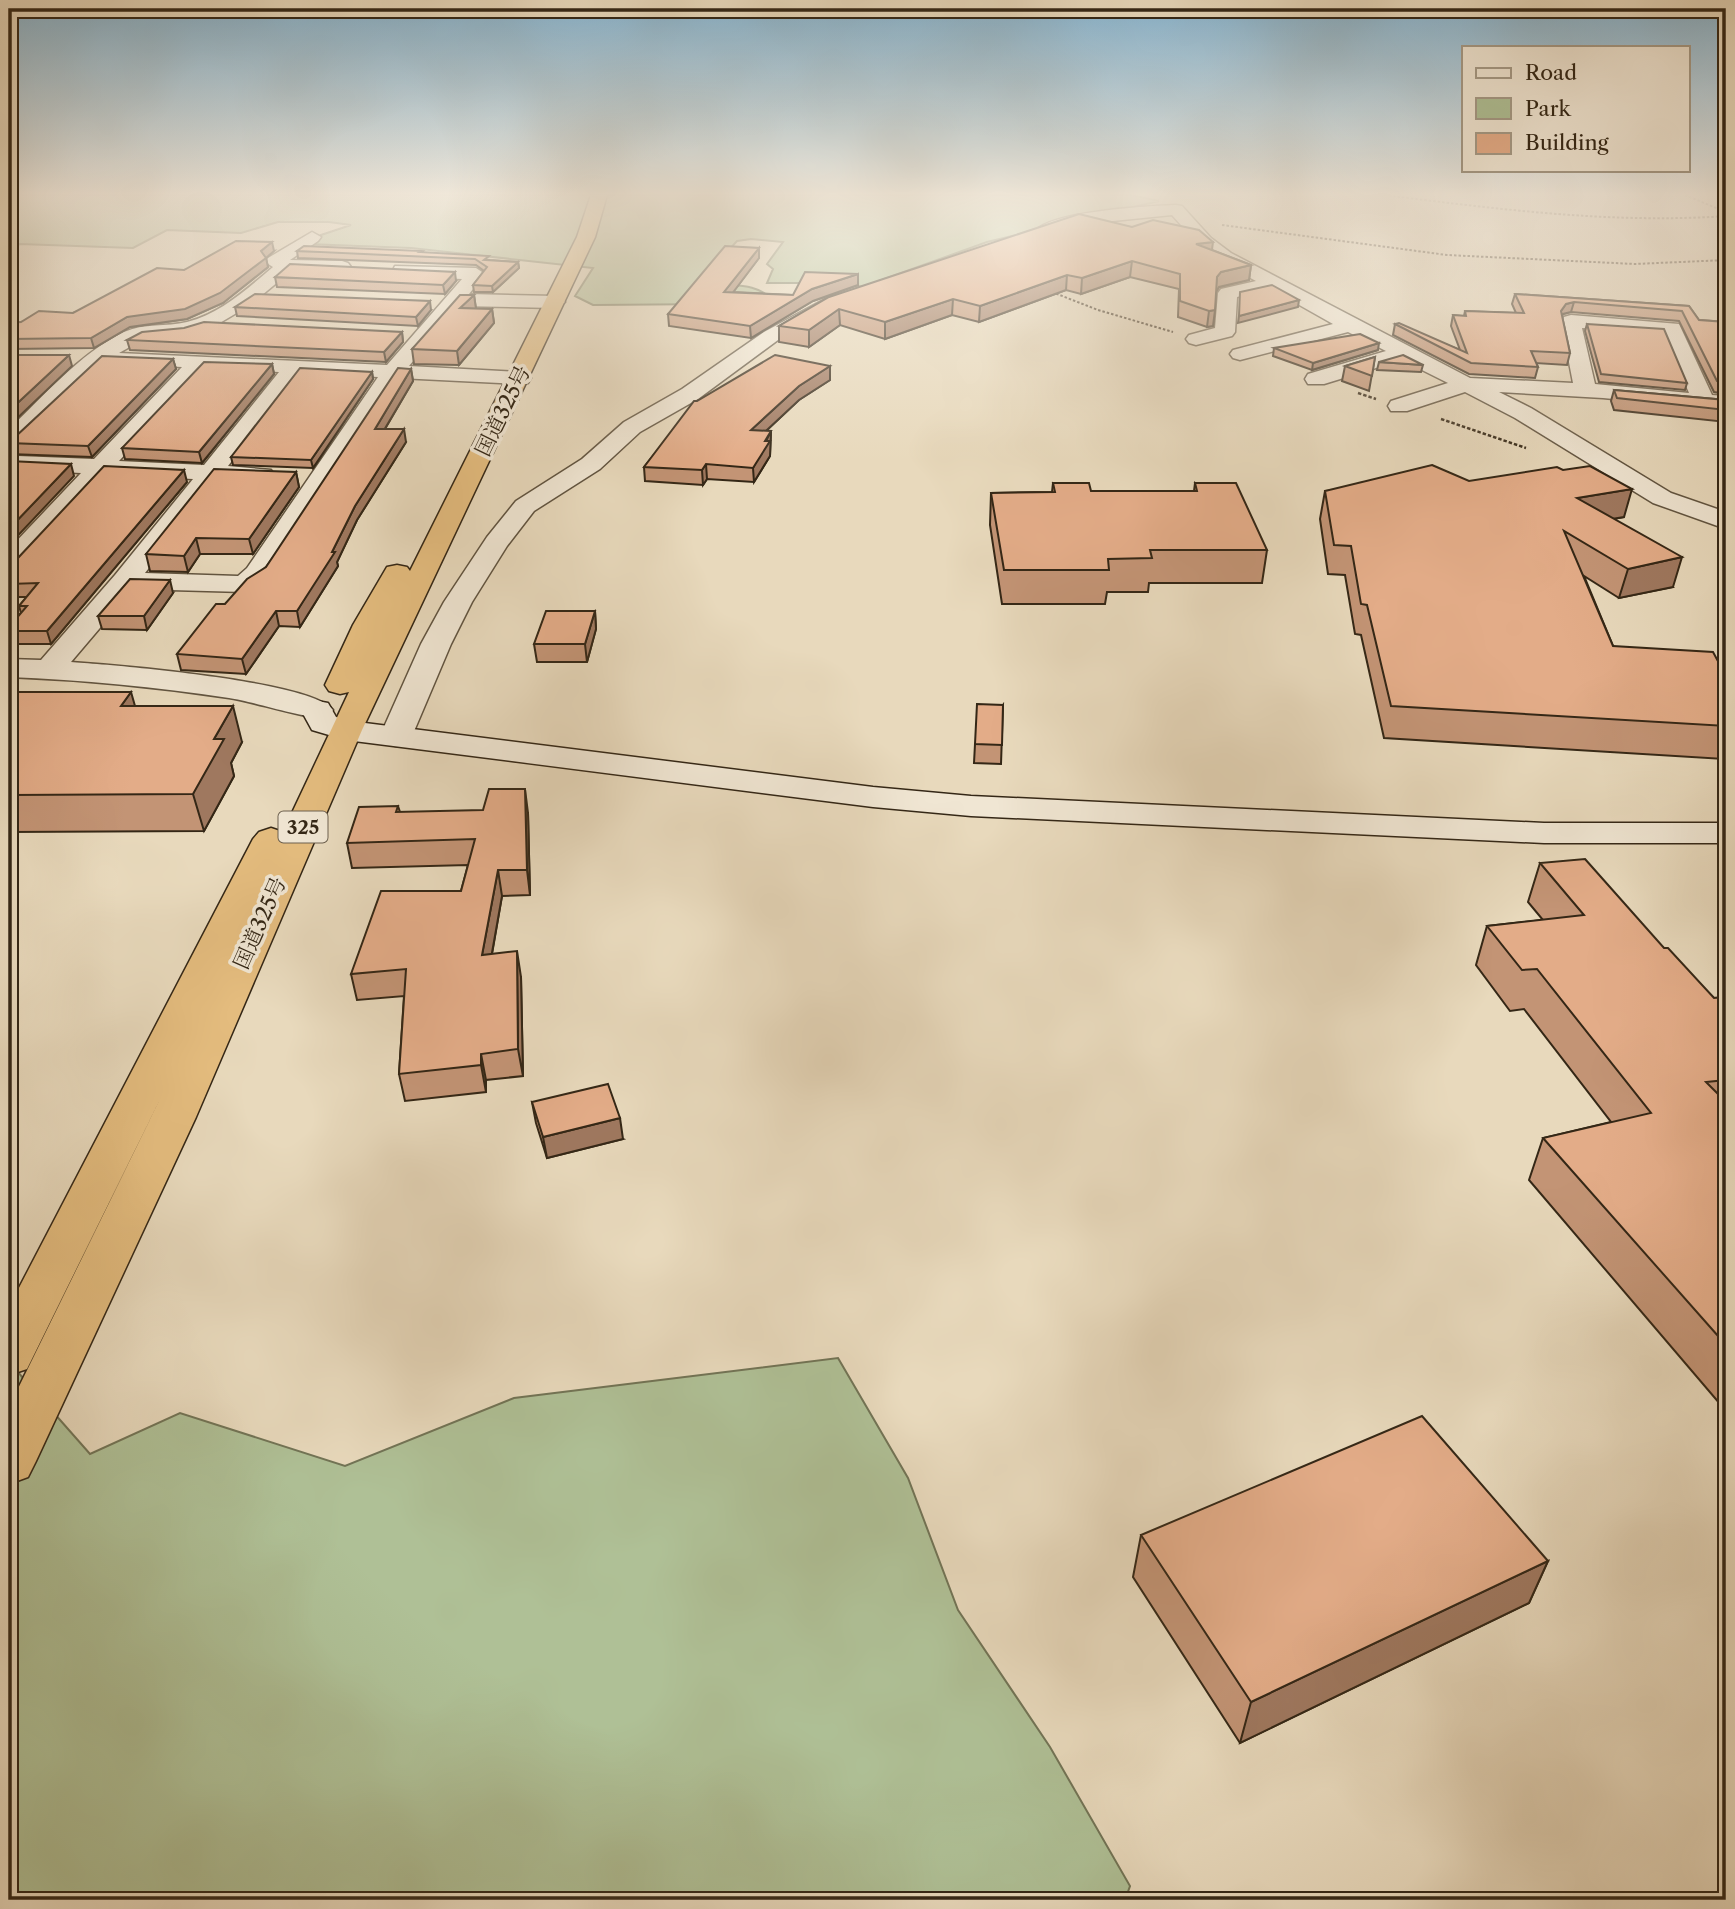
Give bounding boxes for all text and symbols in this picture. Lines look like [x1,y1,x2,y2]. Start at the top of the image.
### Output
legend [1462,46,1690,172]
text: Road [1525,60,1577,85]
text: Park [1525,96,1571,121]
text: Building [1525,130,1610,155]
street label: 国道325号 [470,361,535,460]
road number: 325 [278,812,328,842]
street label: 国道325号 [228,873,291,973]

